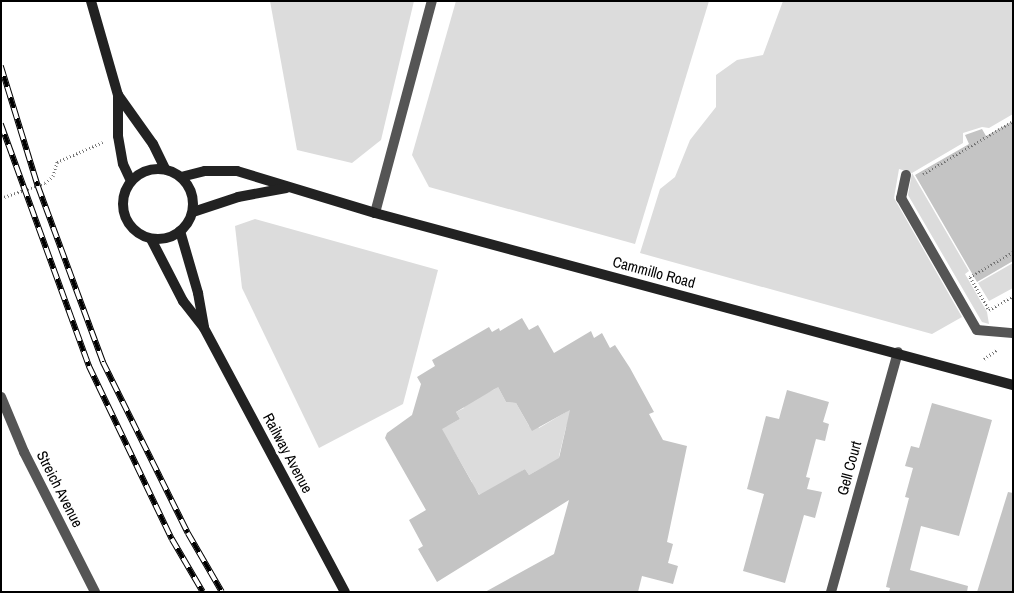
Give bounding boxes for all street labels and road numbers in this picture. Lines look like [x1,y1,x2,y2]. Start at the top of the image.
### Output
street label: Cammillo Road [611,252,697,292]
street label: Railway Avenue [259,410,317,496]
street label: Gell Court [833,439,865,497]
street label: Streich Avenue [33,448,87,530]

